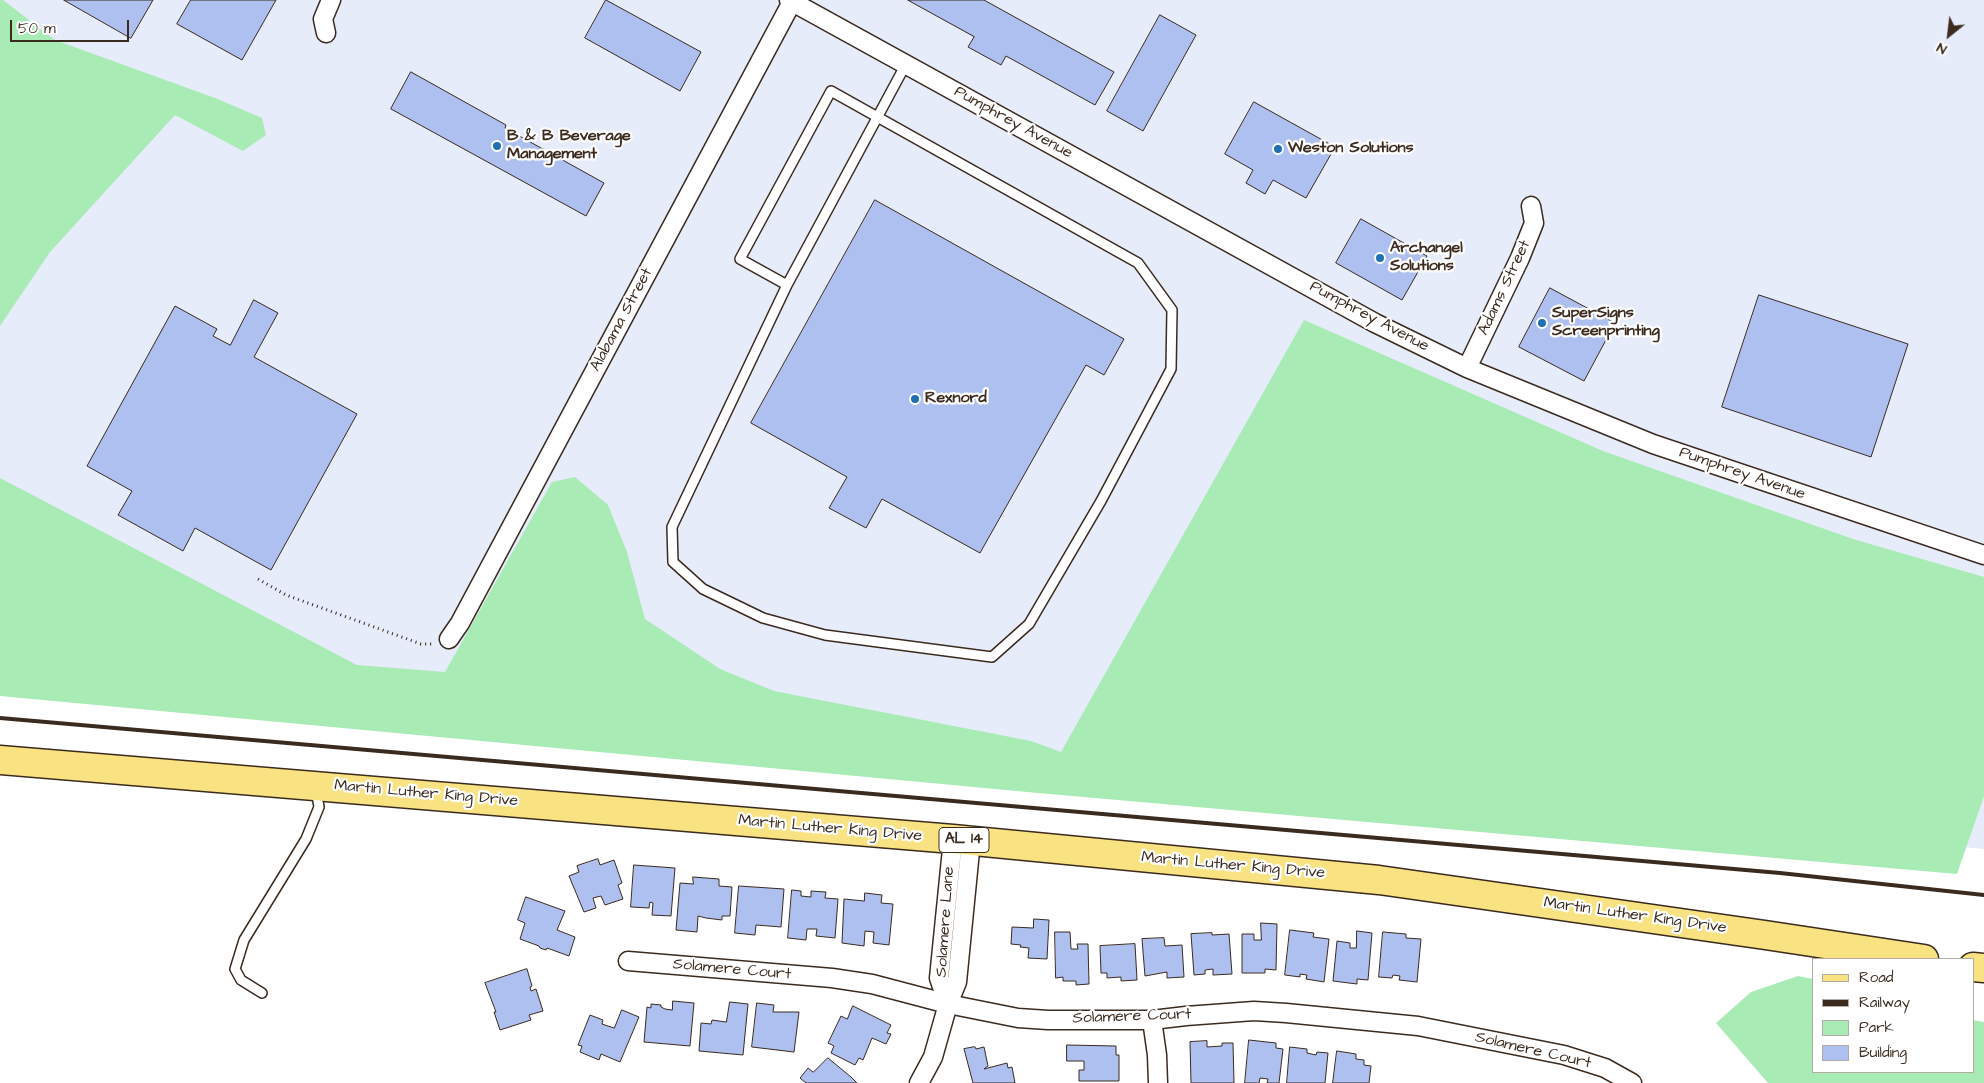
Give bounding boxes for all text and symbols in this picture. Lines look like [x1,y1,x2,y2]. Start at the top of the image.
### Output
scale bar [12,10,131,42]
north arrow [1924,10,1974,60]
text: 50 m [18,18,56,39]
text: N [1933,37,1950,59]
street label: Pumphrey Avenue [951,83,1075,163]
place label: B & B Beverage Management [507,127,631,165]
place label: Weston Solutions [1288,139,1413,159]
marker: B & B Beverage Management [491,140,503,152]
marker: Weston Solutions [1272,143,1284,155]
street label: Adams Street [1475,237,1535,339]
place label: Archangel Solutions [1390,239,1463,277]
marker: Archangel Solutions [1374,252,1386,264]
street label: Alabama Street [587,265,657,375]
street label: Pumphrey Avenue [1306,277,1432,357]
place label: SuperSigns Screenprinting [1552,304,1660,342]
marker: SuperSigns Screenprinting [1536,317,1548,329]
place label: Rexnord [925,389,987,409]
marker: Rexnord [909,393,921,405]
street label: Pumphrey Avenue [1676,443,1808,505]
street label: Martin Luther King Drive [333,776,519,812]
street label: Martin Luther King Drive [737,811,923,847]
road number: AL 14 [939,828,989,852]
street label: Martin Luther King Drive [1140,848,1326,884]
street label: Solamere Lane [933,866,959,978]
street label: Martin Luther King Drive [1542,894,1728,938]
street label: Solamere Court [672,955,792,985]
legend [1812,958,1974,1073]
text: Road [1859,967,1893,988]
text: Railway [1859,992,1910,1013]
street label: Solamere Court [1072,1005,1192,1029]
text: Park [1859,1017,1894,1038]
street label: Solamere Court [1473,1028,1593,1074]
text: Building [1859,1042,1907,1063]

